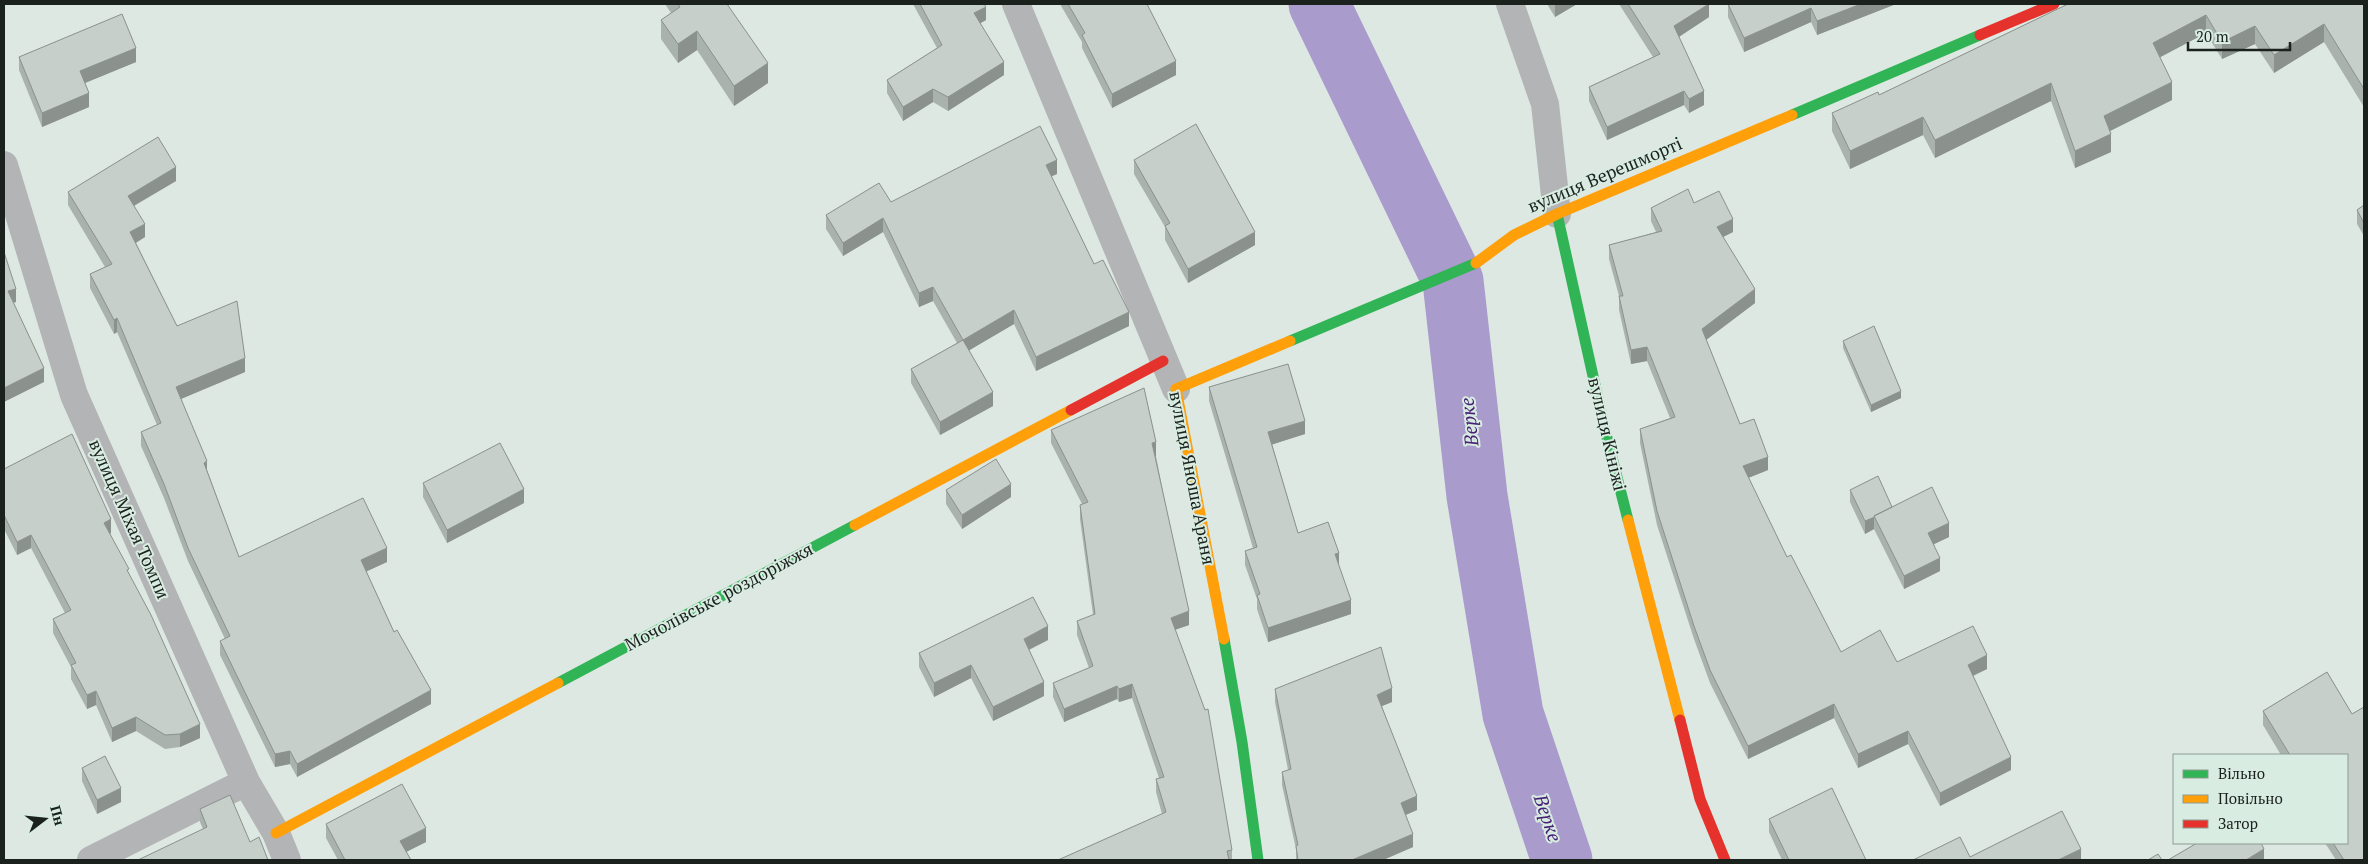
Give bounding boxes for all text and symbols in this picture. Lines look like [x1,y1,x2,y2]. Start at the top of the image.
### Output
scale bar [2188,20,2290,52]
text: 20 m [2196,26,2229,46]
street label: вулиця Верешморті [1524,131,1686,217]
street label: вулиця Кініжі [1583,375,1633,493]
street label: вулиця Яноша Араня [1164,389,1222,567]
water label: Верке [1453,396,1484,448]
street label: вулиця Міхая Томпи [84,435,176,602]
street label: Мочолівське роздоріжжя [620,536,817,656]
legend [2173,754,2348,844]
text: Вільно [2218,763,2265,783]
text: Повільно [2218,788,2283,808]
water label: Верке [1528,790,1568,845]
north arrow [20,794,70,844]
text: Пн [46,803,70,827]
text: Затор [2218,813,2258,833]

